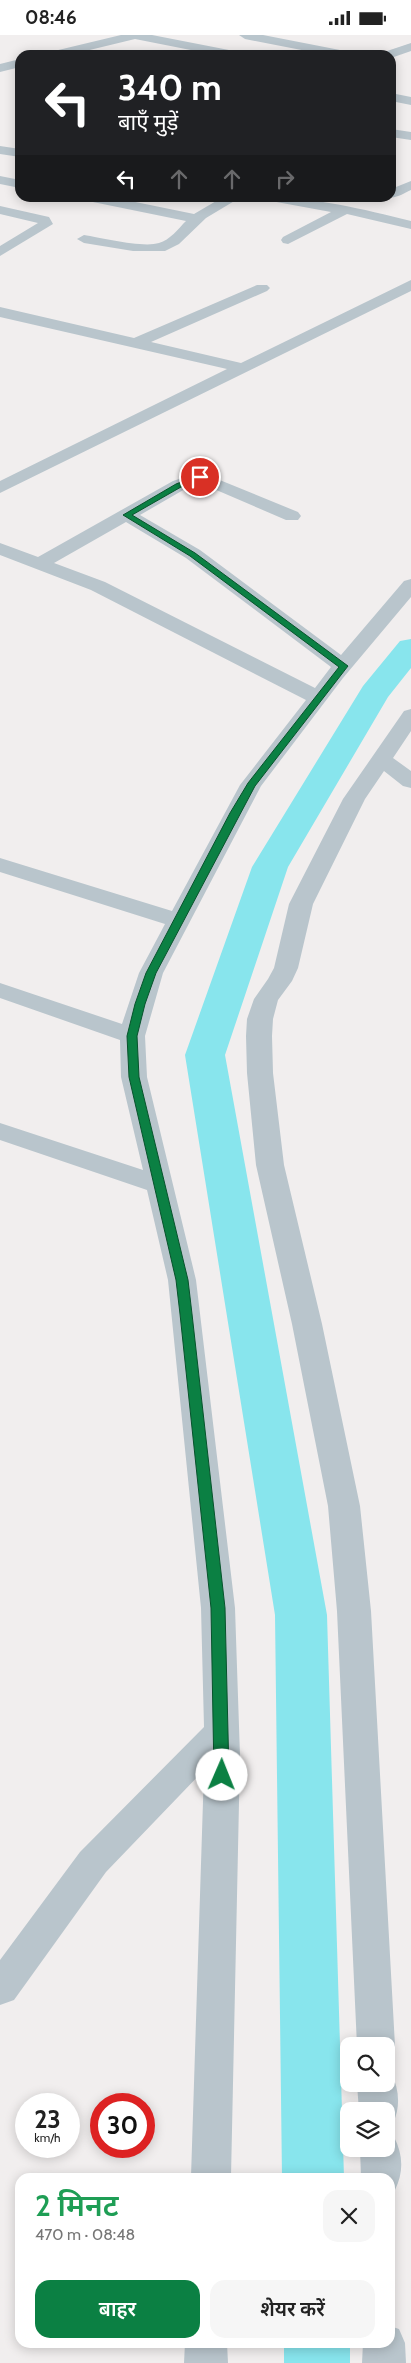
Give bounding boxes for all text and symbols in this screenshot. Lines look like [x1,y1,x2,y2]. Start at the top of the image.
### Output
text: 08:46 [25,6,77,29]
text: 340 m [118,66,222,109]
icon: left [35,70,100,135]
text: बाएँ मुड़ें [118,109,178,136]
icon: left [112,165,140,193]
icon: ahead [165,165,193,193]
icon: ahead [218,165,246,193]
icon: right [271,165,299,193]
pin [179,456,221,498]
icon: arrive [186,463,214,491]
position arrow [195,1748,247,1800]
map controls [340,2037,395,2157]
button: search [340,2037,395,2092]
speed limit sign: 30 [90,2093,155,2158]
button: layers [340,2102,395,2157]
text: 23 [34,2104,61,2134]
text: km/h [34,2130,61,2145]
text: 2 मिनट [35,2187,118,2224]
button: close [323,2190,375,2242]
text: 470 m · 08:48 [35,2225,135,2244]
button: बाहर [35,2280,200,2338]
button: शेयर करें [210,2280,375,2338]

